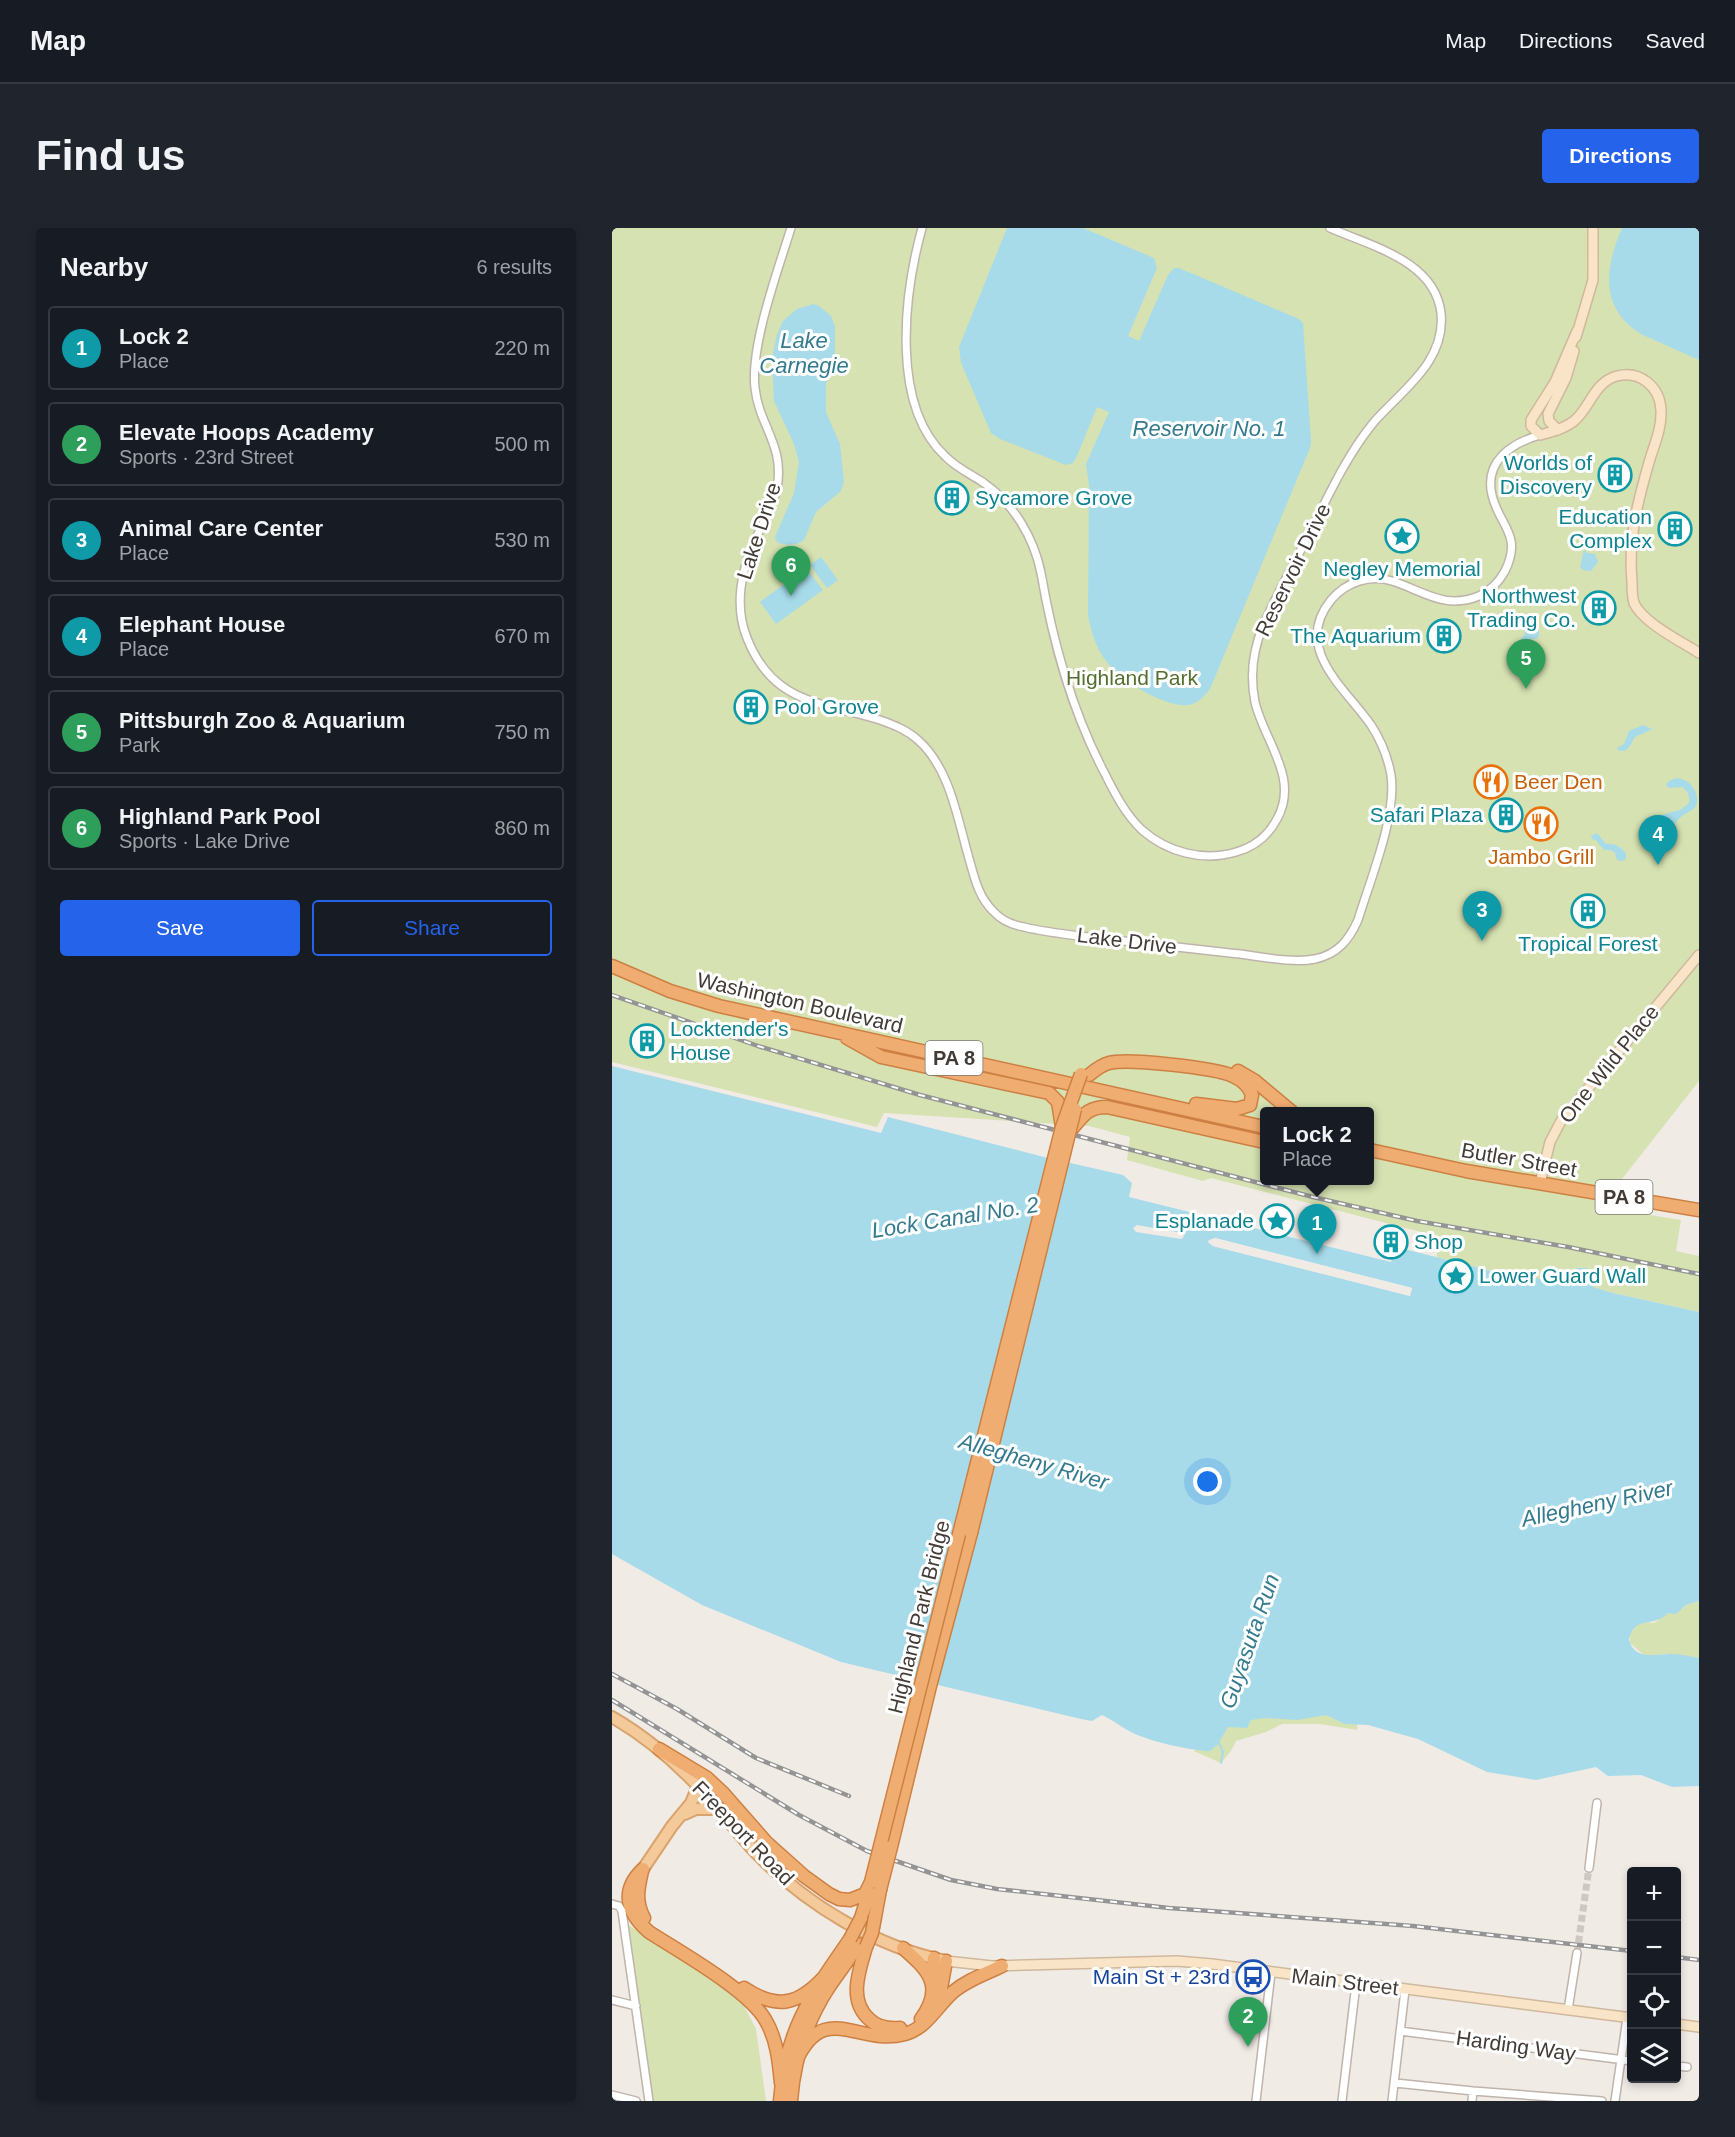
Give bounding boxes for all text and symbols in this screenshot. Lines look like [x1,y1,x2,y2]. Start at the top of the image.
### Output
text: Map [30,25,86,56]
text: Map [1445,29,1486,52]
text: Directions [1519,29,1612,52]
text: Saved [1645,29,1705,52]
button: Directions [1542,129,1699,183]
text: Find us [36,132,185,179]
text: Nearby [60,252,148,282]
text: 6 results [476,256,552,278]
text: Lock 2 [119,324,189,349]
water label: Lake Carnegie [759,328,849,378]
text: 1 [76,337,87,359]
text: 220 m [494,337,550,359]
text: Place [119,350,169,372]
water label: Reservoir No. 1 [1133,416,1285,441]
text: Elevate Hoops Academy [119,420,374,445]
text: 2 [76,433,87,455]
text: 500 m [494,433,550,455]
text: Sports · 23rd Street [119,446,294,468]
place label: Worlds of Discovery [1500,451,1592,498]
building icon: Worlds of Discovery [1597,457,1633,493]
street label: Lake Drive [732,480,785,582]
building icon: Sycamore Grove [934,480,970,516]
place label: Sycamore Grove [975,486,1133,509]
street label: Reservoir Drive [1250,500,1335,640]
place label: Education Complex [1559,505,1652,552]
building icon: Education Complex [1657,511,1693,547]
text: Animal Care Center [119,516,323,541]
place icon: Negley Memorial [1384,518,1420,554]
text: 3 [76,529,87,551]
text: 530 m [494,529,550,551]
text: Place [119,542,169,564]
pin: 6 [772,546,810,596]
place label: Negley Memorial [1323,557,1481,580]
place label: Northwest Trading Co. [1467,584,1576,631]
building icon: Northwest Trading Co. [1581,590,1617,626]
text: Elephant House [119,612,285,637]
building icon: The Aquarium [1426,618,1462,654]
place label: The Aquarium [1290,624,1421,647]
text: 4 [76,625,87,647]
text: 670 m [494,625,550,647]
text: Place [119,638,169,660]
pin: 5 [1506,640,1546,689]
park label: Highland Park [1066,666,1198,689]
building icon: Pool Grove [733,689,769,725]
place label: Pool Grove [774,695,879,718]
text: Pittsburgh Zoo & Aquarium [119,708,405,733]
text: 5 [76,721,87,743]
text: 750 m [494,721,550,743]
text: Park [119,734,160,756]
restaurant icon: Beer Den [1473,764,1509,800]
place label: Beer Den [1514,770,1603,793]
building icon: Safari Plaza [1488,797,1524,833]
place label: Safari Plaza [1370,803,1483,826]
text: Highland Park Pool [119,804,321,829]
restaurant icon: Jambo Grill [1523,806,1559,842]
pin: 4 [1638,816,1678,865]
text: 6 [76,817,87,839]
text: 860 m [494,817,550,839]
text: Sports · Lake Drive [119,830,290,852]
place label: Jambo Grill [1488,845,1594,868]
pin: 3 [1462,892,1502,941]
building icon: Tropical Forest [1570,893,1606,929]
button: Save [60,900,300,956]
button: Share [312,900,552,956]
street label: Lake Drive [1076,923,1178,958]
place label: Tropical Forest [1518,932,1658,955]
street label: Washington Boulevard [695,968,905,1037]
street label: One Wild Place [1554,1000,1663,1127]
place label: Locktender's House [670,1017,788,1064]
building icon: Locktender's House [629,1023,665,1059]
road number: PA 8 [926,1041,982,1075]
popup [1260,1107,1374,1185]
text: Lock 2 [1282,1122,1352,1147]
street label: Butler Street [1460,1138,1579,1181]
text: Place [1282,1148,1332,1170]
road number: PA 8 [1596,1180,1652,1214]
water label: Lock Canal No. 2 [870,1192,1040,1243]
place icon: Esplanade [1259,1203,1295,1239]
pin: 1 [1298,1204,1336,1254]
place label: Esplanade [1155,1209,1254,1232]
building icon: Shop [1373,1224,1409,1260]
place label: Shop [1414,1230,1463,1253]
place icon: Lower Guard Wall [1438,1258,1474,1294]
place label: Lower Guard Wall [1479,1264,1646,1287]
water label: Allegheny River [954,1428,1113,1495]
your location [1193,1467,1222,1496]
water label: Allegheny River [1517,1475,1677,1532]
street label: Highland Park Bridge [883,1518,954,1716]
water label: Guyasuta Run [1215,1571,1284,1712]
street label: Freeport Road [688,1776,799,1889]
map controls [1627,1867,1681,2083]
button: + [1627,1867,1681,1921]
button: − [1627,1921,1681,1975]
bus stop icon: Main St + 23rd [1235,1959,1271,1995]
street label: Main Street [1290,1964,1400,1999]
place label: Main St + 23rd [1093,1965,1230,1988]
button: locate [1627,1975,1681,2029]
pin: 2 [1228,1998,1268,2047]
street label: Harding Way [1455,2026,1578,2065]
button: layers [1627,2029,1681,2083]

